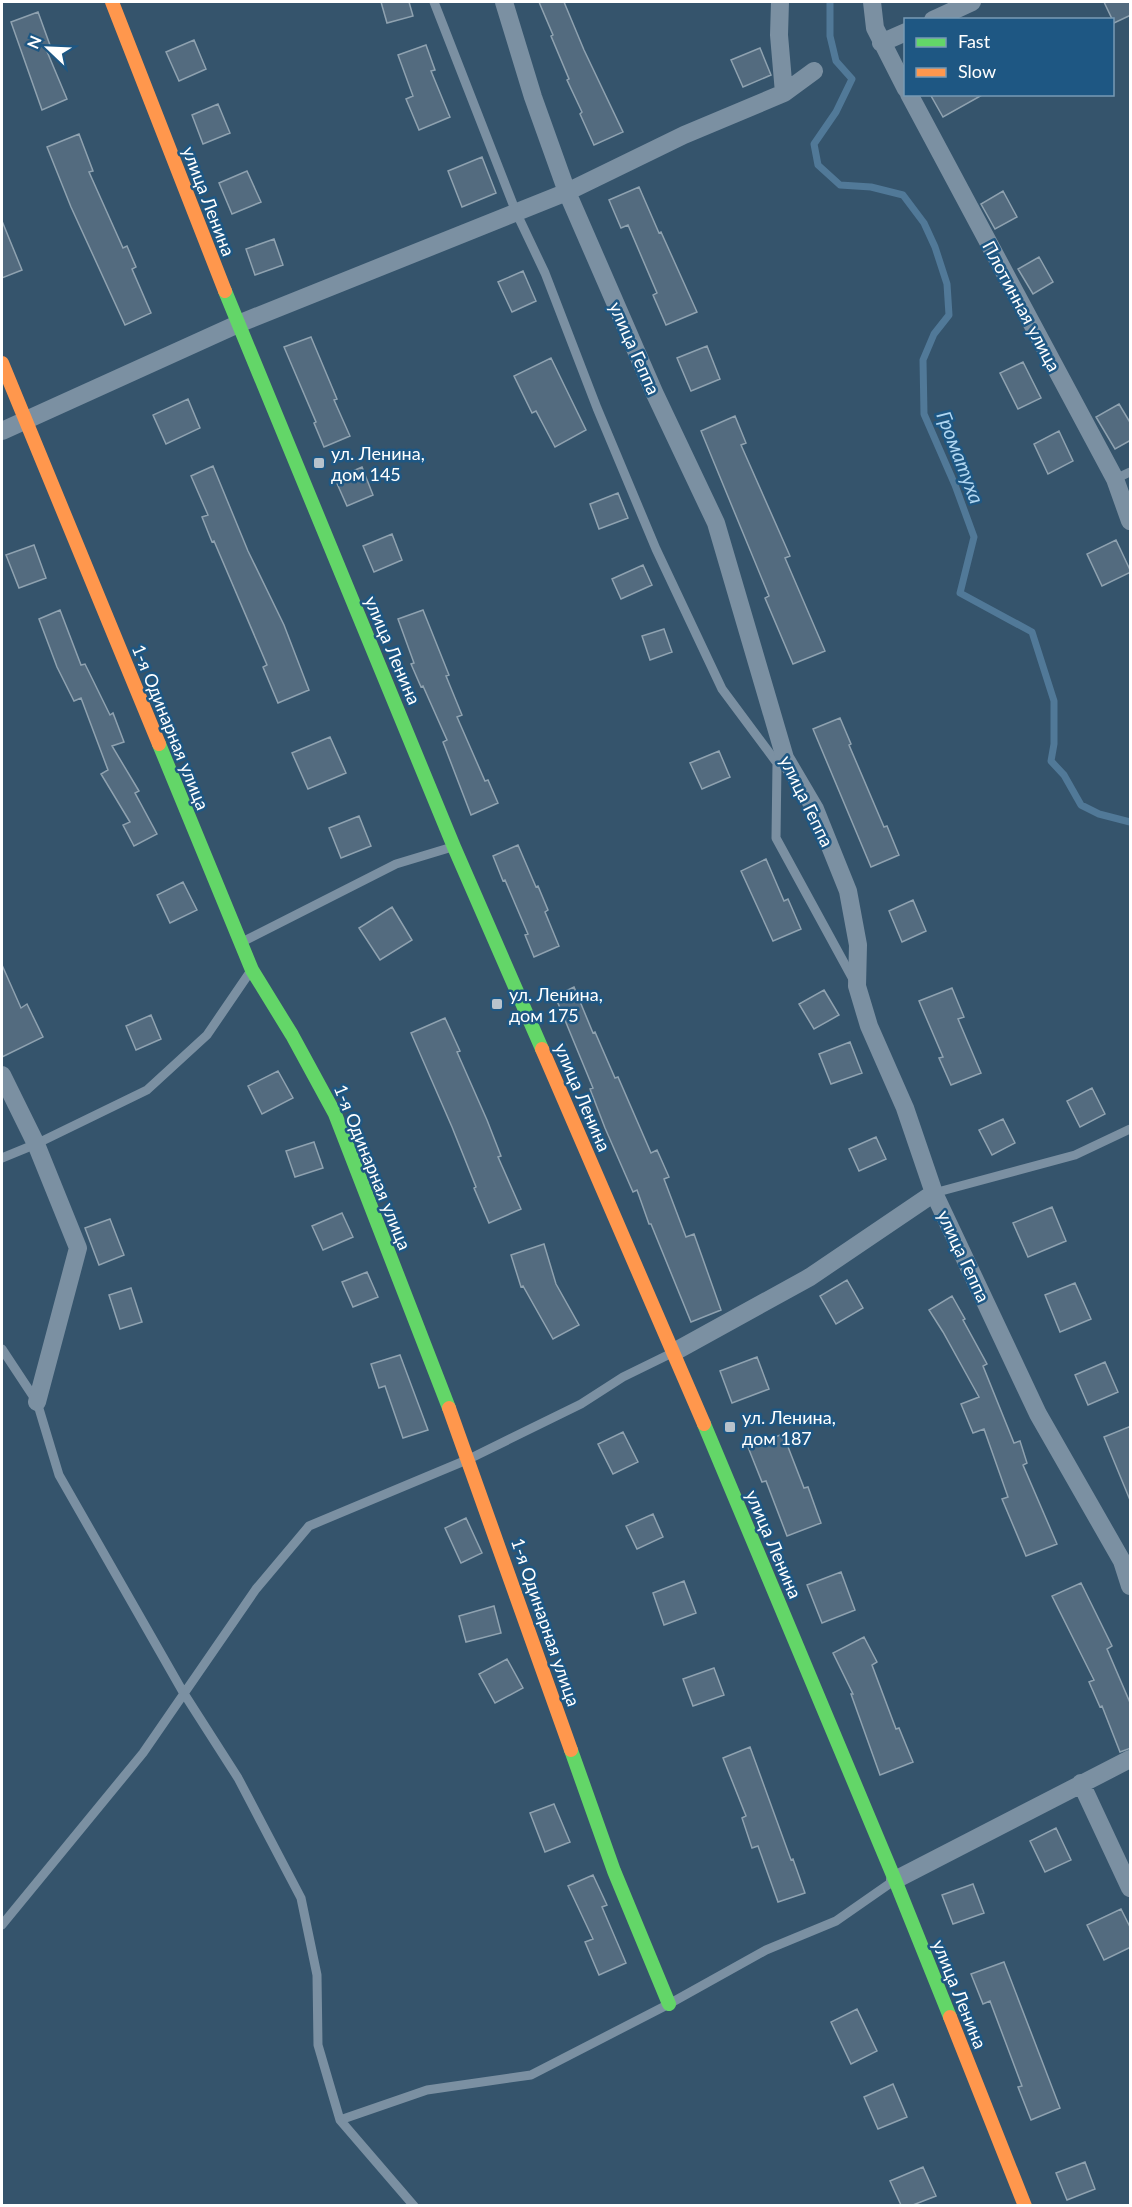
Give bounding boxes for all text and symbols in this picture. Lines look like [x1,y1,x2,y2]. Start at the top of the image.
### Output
north arrow [18,18,78,78]
legend [904,18,1114,96]
text: Fast [958,30,991,52]
text: N [23,33,45,51]
text: Slow [958,60,996,82]
street label: улица Ленина [178,143,240,259]
street label: Плотинная улица [978,237,1066,375]
street label: улица Геппа [605,298,665,398]
water label: Громатуха [932,407,990,507]
place label: ул. Ленина, дом 145 [331,442,425,485]
marker: ул. Ленина, дом 145 [312,456,326,470]
street label: улица Ленина [360,592,426,708]
street label: 1-я Одинарная улица [128,641,214,813]
street label: улица Геппа [775,752,839,850]
place label: ул. Ленина, дом 175 [509,983,603,1026]
marker: ул. Ленина, дом 175 [490,997,504,1011]
street label: улица Ленина [550,1039,616,1155]
street label: 1-я Одинарная улица [330,1081,416,1253]
street label: улица Геппа [933,1206,995,1306]
place label: ул. Ленина, дом 187 [742,1406,836,1449]
marker: ул. Ленина, дом 187 [723,1420,737,1434]
street label: улица Ленина [741,1486,807,1602]
street label: 1-я Одинарная улица [507,1535,585,1709]
street label: улица Ленина [928,1936,992,2052]

